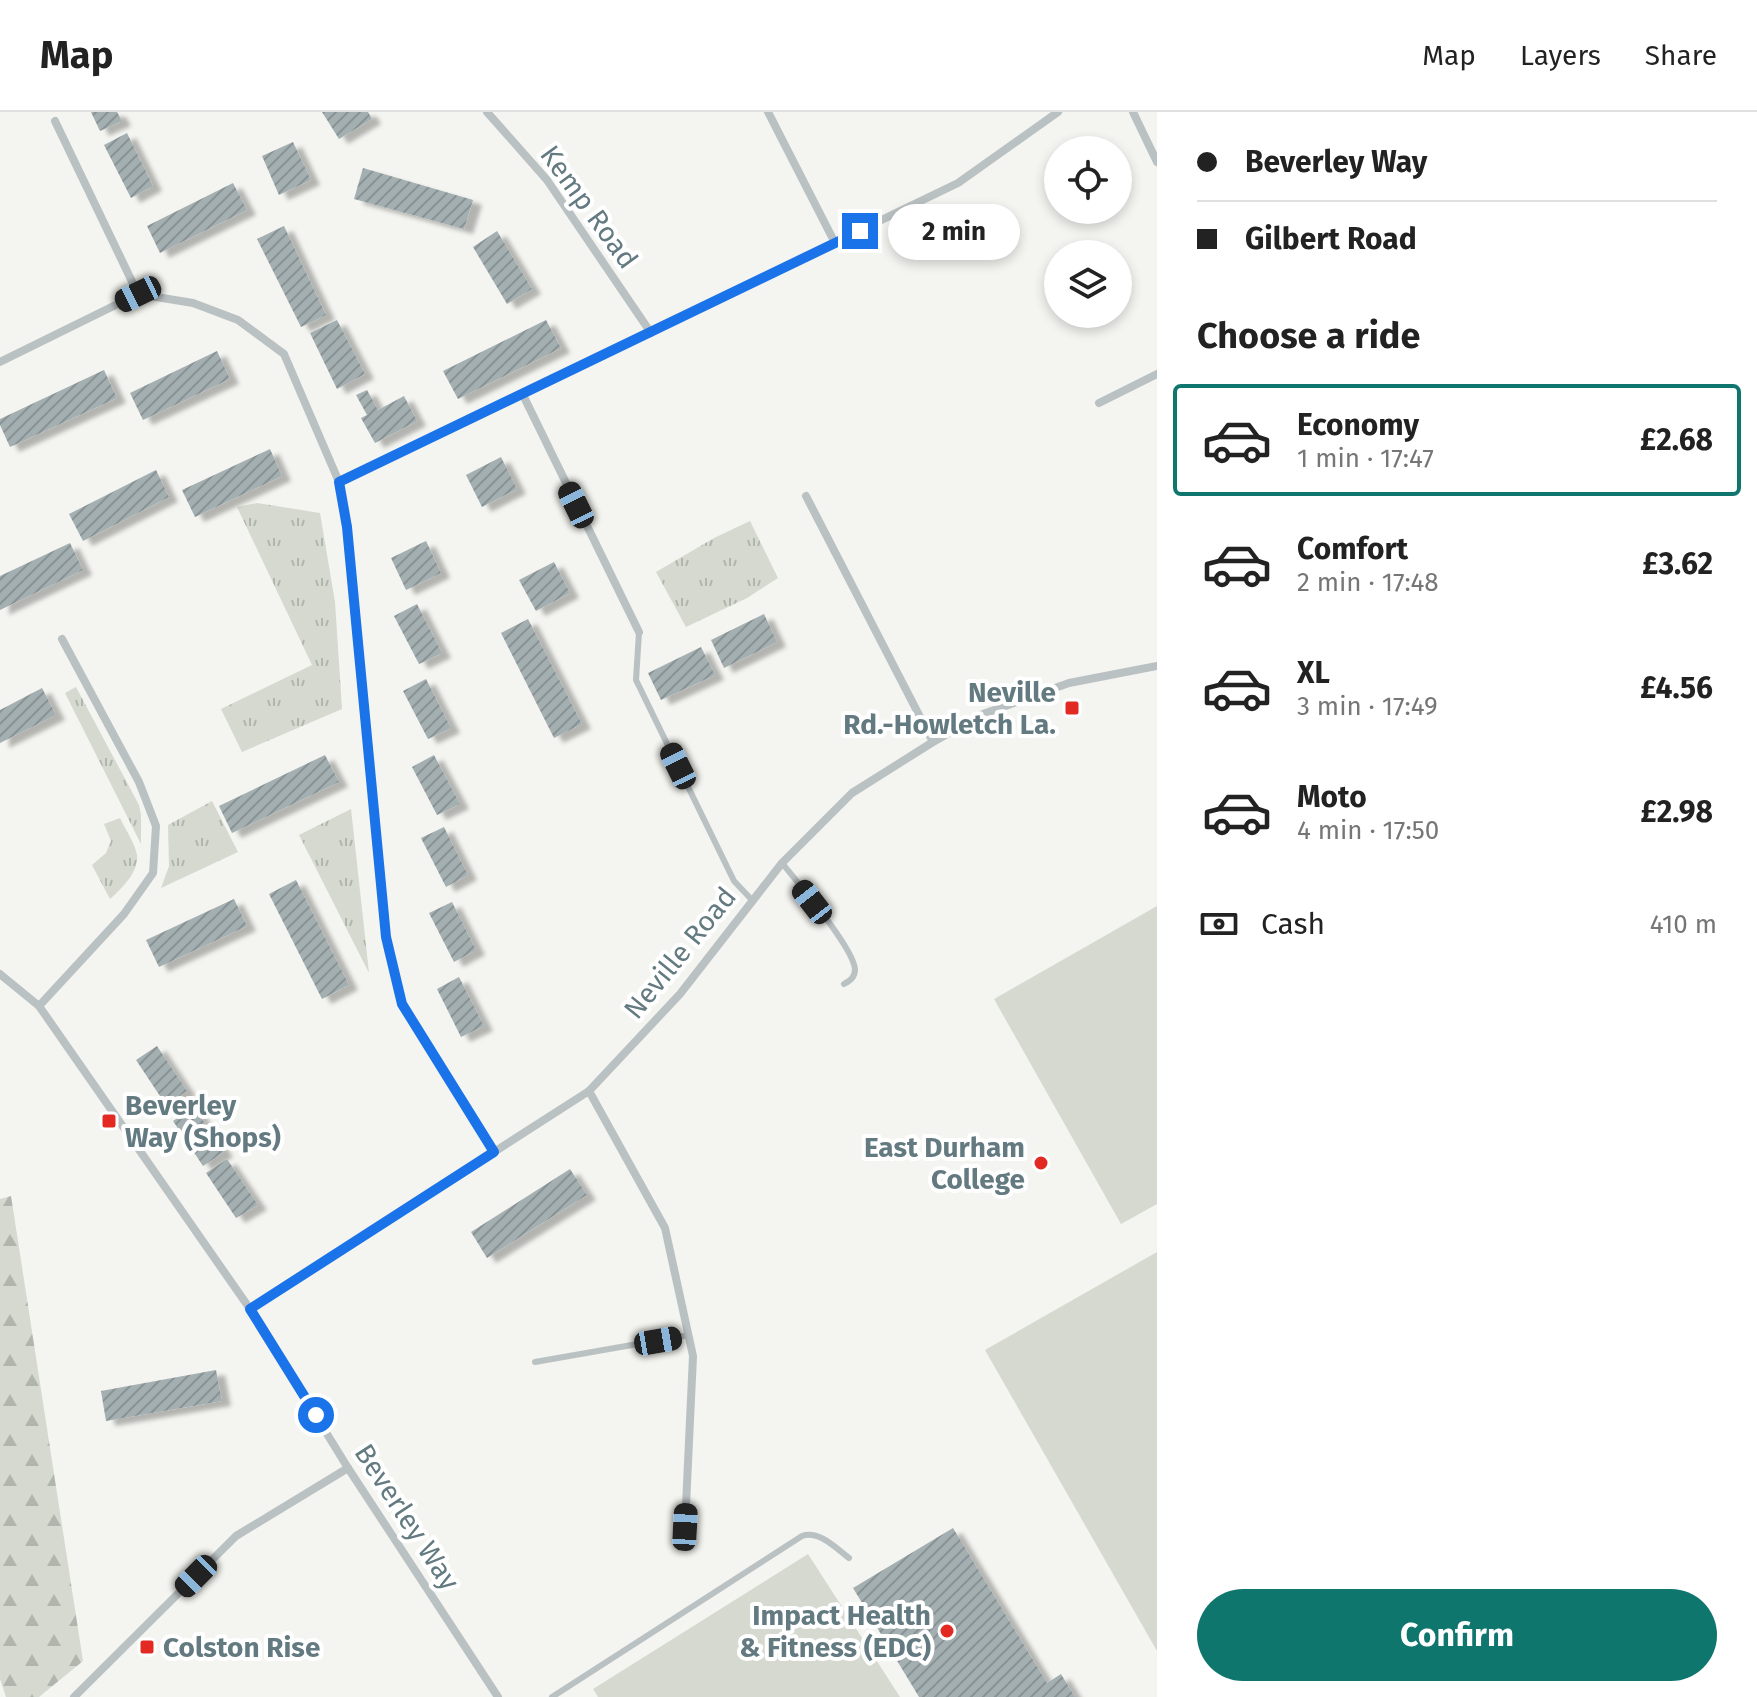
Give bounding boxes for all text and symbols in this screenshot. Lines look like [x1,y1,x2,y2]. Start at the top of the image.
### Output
text: Map [40,32,113,78]
text: Map [1422,39,1476,72]
text: Layers [1520,39,1601,72]
text: Share [1645,39,1717,72]
map controls [1044,136,1132,328]
button: locate [1044,136,1132,224]
street label: Kemp Road [533,139,645,275]
text: Beverley Way [1245,144,1427,180]
callout: 2 min [888,203,1020,259]
route end [842,213,878,249]
text: 2 min [922,216,986,247]
text: Gilbert Road [1245,221,1417,257]
button: layers [1044,240,1132,328]
car [111,273,165,315]
text: Choose a ride [1197,314,1420,358]
icon: car [1201,404,1273,476]
text: Economy [1297,407,1419,443]
text: £2.68 [1640,422,1713,458]
text: 1 min · 17:47 [1297,443,1434,474]
car [555,478,597,532]
icon: car [1201,528,1273,600]
text: Comfort [1297,531,1408,567]
text: £3.62 [1642,546,1713,582]
text: 2 min · 17:48 [1297,567,1439,598]
icon: car [1201,652,1273,724]
text: XL [1297,655,1330,691]
text: £4.56 [1640,670,1713,706]
place label: Neville Rd.-Howletch La. [843,676,1056,741]
text: 3 min · 17:49 [1297,691,1438,722]
marker: Neville Rd.-Howletch La. [1063,699,1081,717]
car [657,739,699,793]
icon: car [1201,776,1273,848]
text: Moto [1297,779,1367,815]
text: £2.98 [1641,794,1713,830]
text: 4 min · 17:50 [1297,815,1439,846]
car [788,876,836,928]
street label: Neville Road [617,881,743,1025]
icon: cash [1197,902,1241,946]
text: Cash [1261,906,1325,942]
text: 410 m [1650,909,1717,940]
place label: Beverley Way (Shops) [125,1089,281,1154]
marker: Beverley Way (Shops) [100,1112,118,1130]
place label: East Durham College [864,1131,1025,1196]
marker: East Durham College [1032,1154,1050,1172]
car [632,1325,684,1357]
route start [298,1397,334,1433]
street label: Beverley Way [348,1438,466,1596]
car [672,1502,698,1552]
car [171,1551,221,1601]
button: Confirm [1197,1589,1717,1681]
place label: Impact Health & Fitness (EDC) [739,1599,931,1664]
marker: Impact Health & Fitness (EDC) [938,1622,956,1640]
place label: Colston Rise [163,1631,320,1664]
marker: Colston Rise [138,1638,156,1656]

